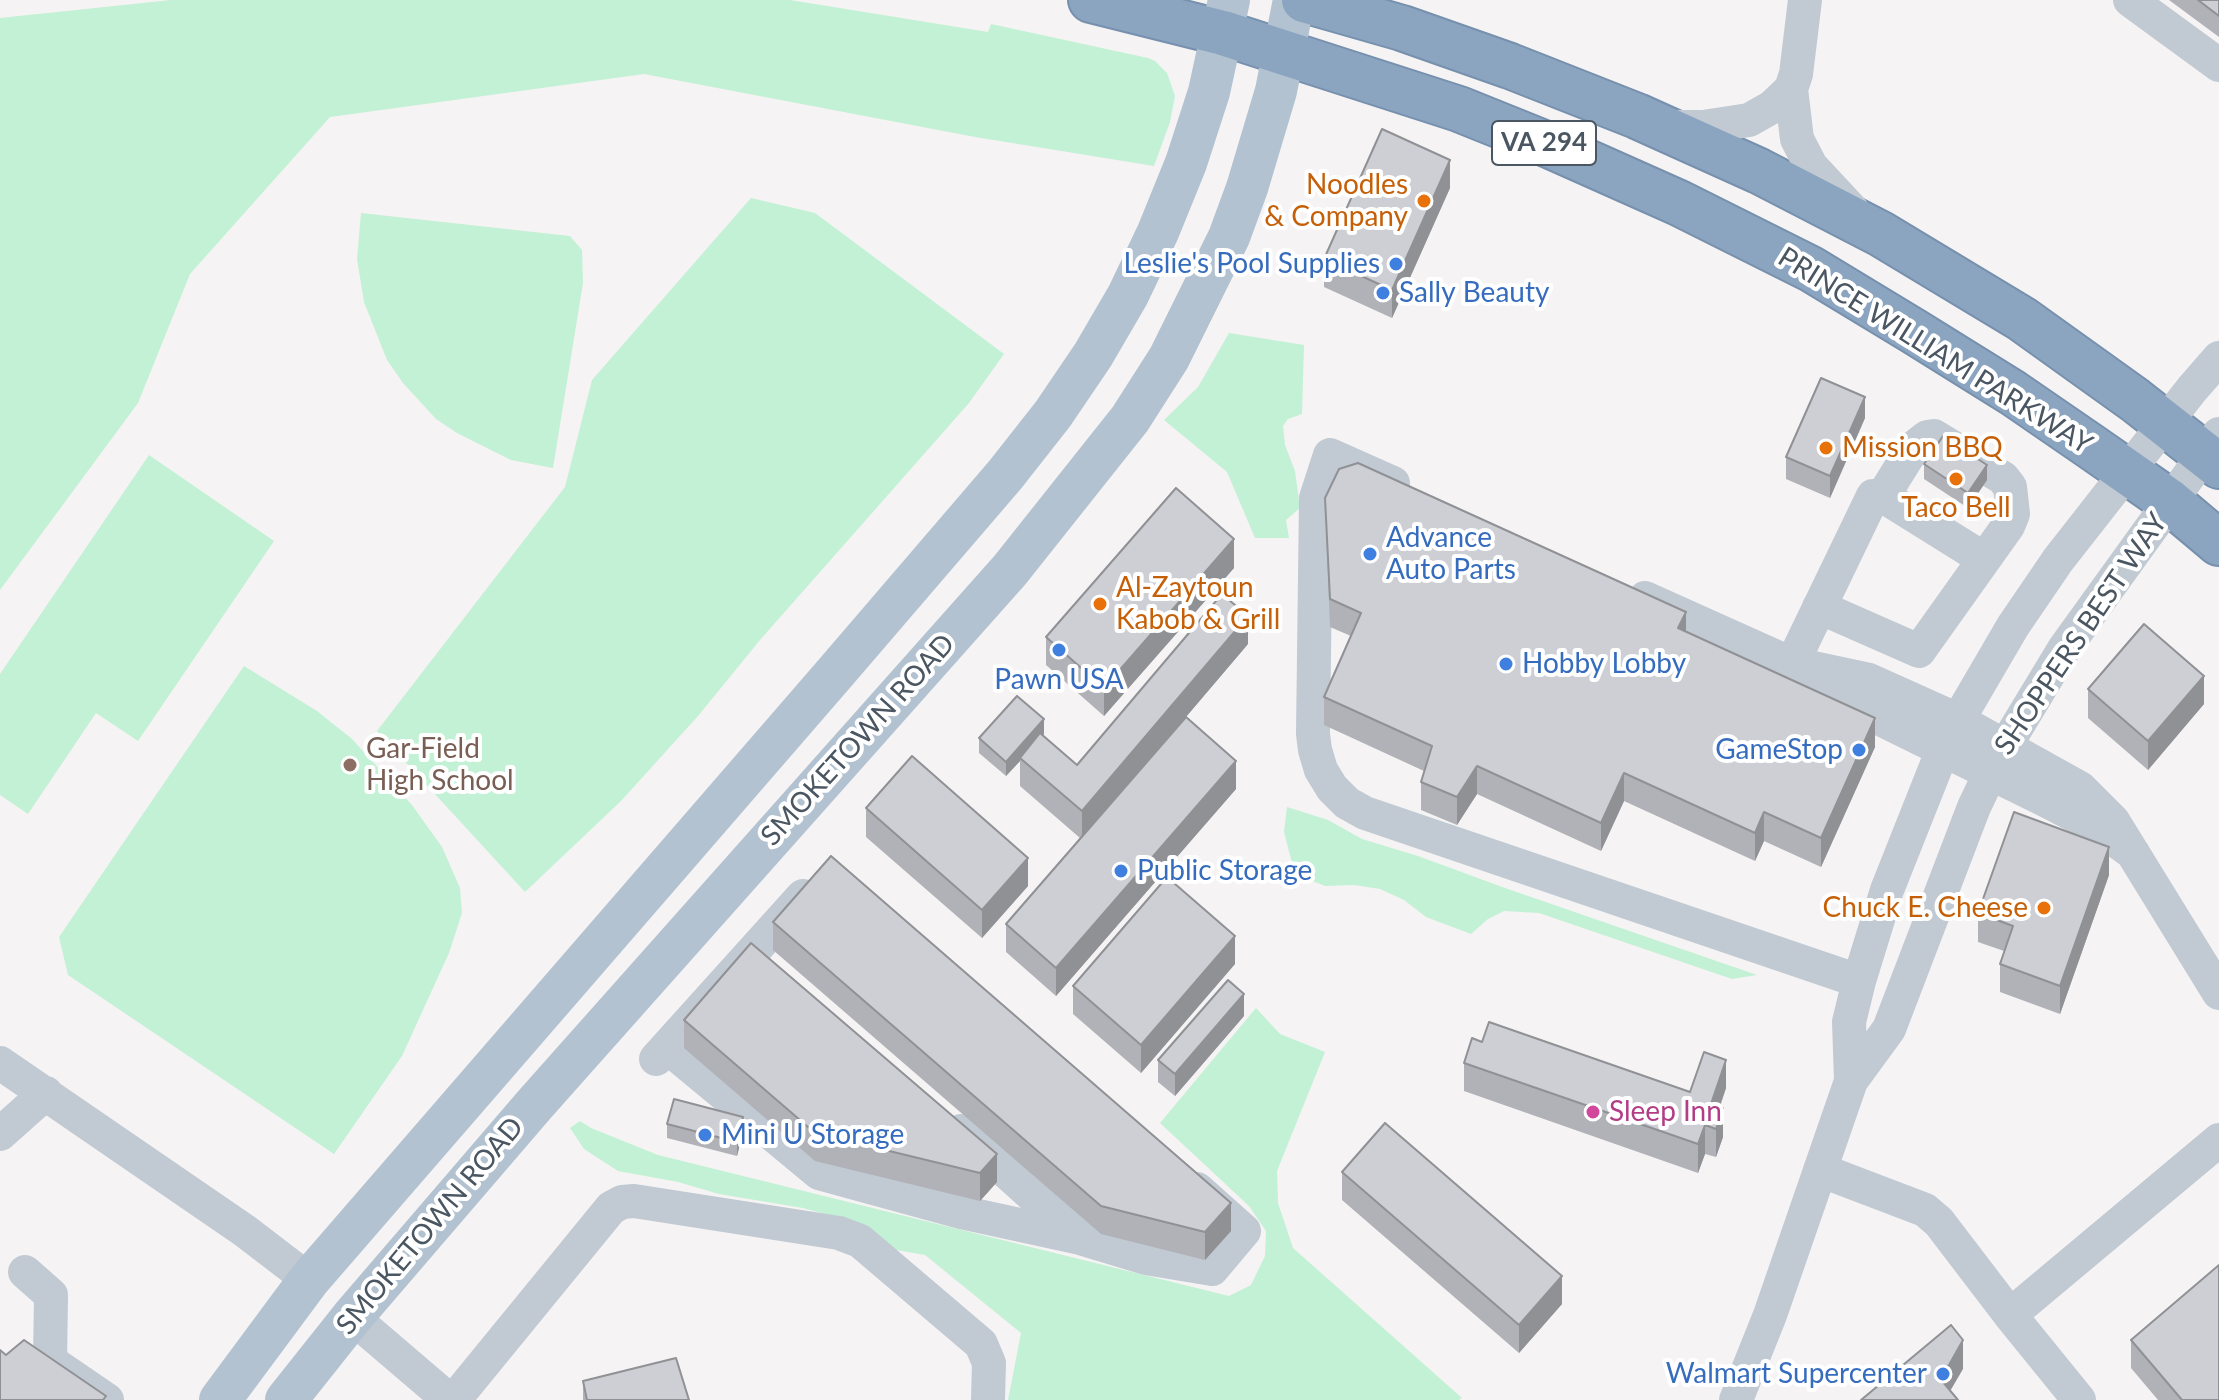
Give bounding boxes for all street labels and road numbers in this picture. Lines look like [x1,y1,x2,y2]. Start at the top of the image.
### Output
road number: VA 294 [1492,121,1596,165]
street label: PRINCE WILLIAM PARKWAY [1772,240,2098,462]
street label: SHOPPERS BEST WAY [1988,507,2174,761]
street label: SMOKETOWN ROAD [754,627,962,853]
street label: SMOKETOWN ROAD [329,1111,531,1341]

